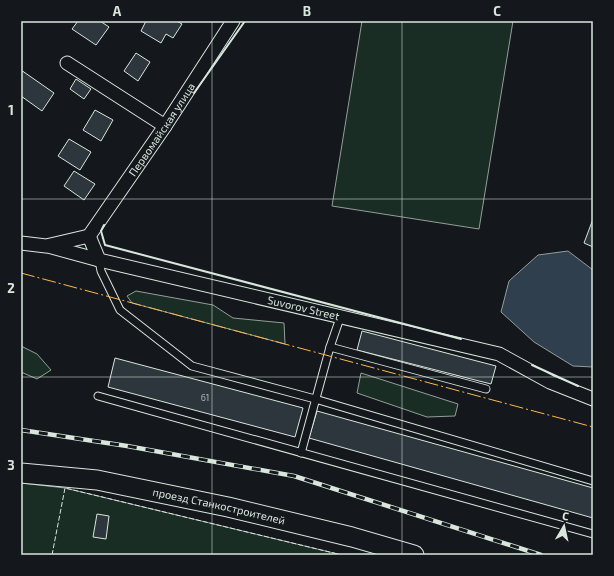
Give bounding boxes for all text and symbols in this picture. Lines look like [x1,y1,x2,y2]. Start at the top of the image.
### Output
text: A [113,3,122,19]
text: B [303,3,311,19]
text: C [493,3,501,19]
street label: Первомайская улица [125,80,197,178]
text: 1 [8,102,14,118]
text: 2 [7,280,15,296]
street label: Suvorov Street [266,293,341,322]
house number: 61 [201,392,209,403]
text: 3 [7,457,15,473]
street label: проезд Станкостроителей [152,485,287,527]
north arrow [544,506,584,546]
text: С [561,509,570,523]

